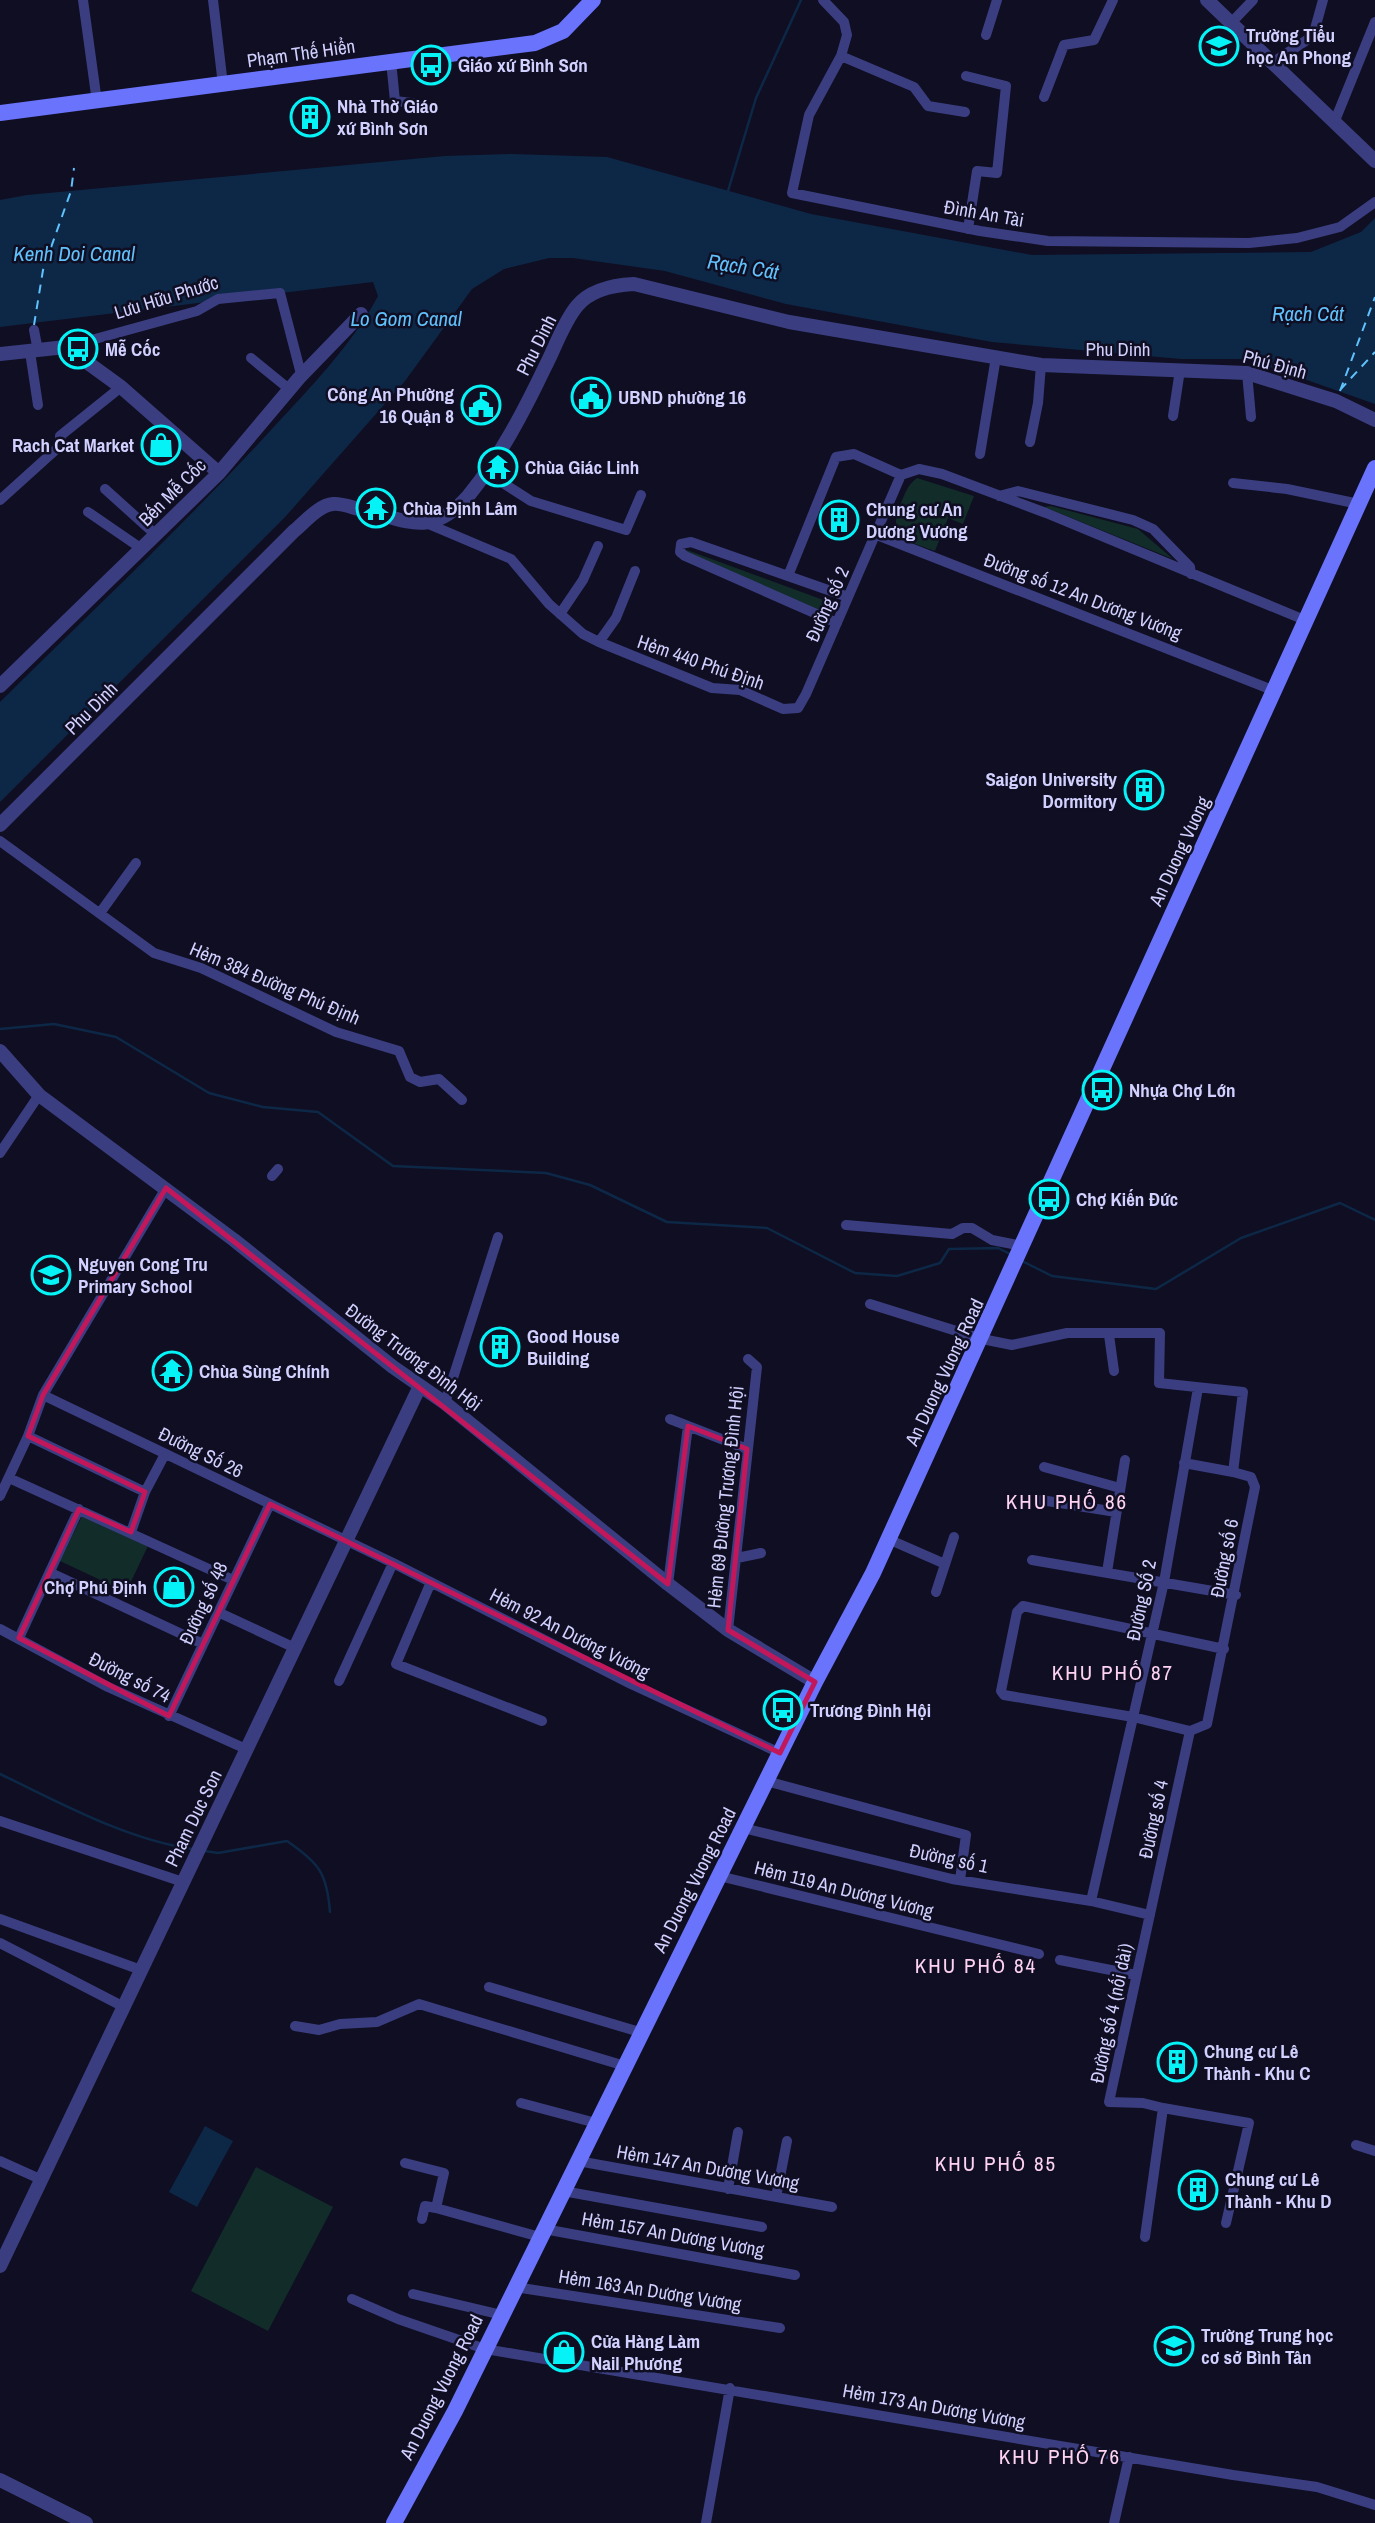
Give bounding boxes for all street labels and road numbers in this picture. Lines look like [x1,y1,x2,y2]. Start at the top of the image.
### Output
street label: Phạm Thế Hiển [245,33,357,73]
street label: Đình An Tài [942,193,1026,233]
street label: Lưu Hữu Phước [111,269,221,325]
street label: Phu Dinh [510,310,562,380]
street label: Phu Dinh [1086,336,1150,362]
street label: Phú Định [1240,343,1310,385]
street label: Bến Mễ Cốc [132,452,212,532]
street label: Đường số 12 An Dương Vương [980,546,1186,646]
street label: Đường số 2 [799,562,855,646]
street label: Hẻm 440 Phú Định [634,628,768,696]
street label: Phu Dinh [59,676,123,740]
street label: An Duong Vuong [1142,792,1216,911]
street label: Hẻm 384 Đường Phú Định [186,935,364,1031]
street label: An Duong Vuong Road [898,1294,990,1451]
street label: Đường Trương Đình Hội [340,1297,488,1417]
street label: Hẻm 69 Đường Trương Đình Hội [700,1385,750,1609]
street label: Đường Số 26 [154,1420,248,1484]
street label: Đường số 6 [1204,1516,1244,1600]
street label: Đường số 48 [173,1557,233,1649]
street label: Đường Số 2 [1120,1557,1162,1643]
street label: Hẻm 92 An Dương Vương [486,1581,655,1685]
street label: Đường số 74 [85,1645,176,1709]
street label: Pham Duc Son [158,1765,228,1871]
street label: Đường số 4 [1132,1777,1174,1861]
street label: An Duong Vuong Road [646,1803,742,1958]
street label: Đường số 1 [907,1837,991,1879]
street label: Hẻm 119 An Dương Vương [752,1854,937,1924]
street label: Đường số 4 (nối dài) [1084,1941,1138,2085]
street label: Hẻm 147 An Dương Vương [615,2138,802,2196]
street label: Hẻm 157 An Dương Vương [580,2205,767,2263]
street label: Hẻm 163 An Dương Vương [557,2263,744,2317]
street label: An Duong Vuong Road [393,2310,489,2465]
street label: Hẻm 173 An Dương Vương [841,2377,1028,2435]

